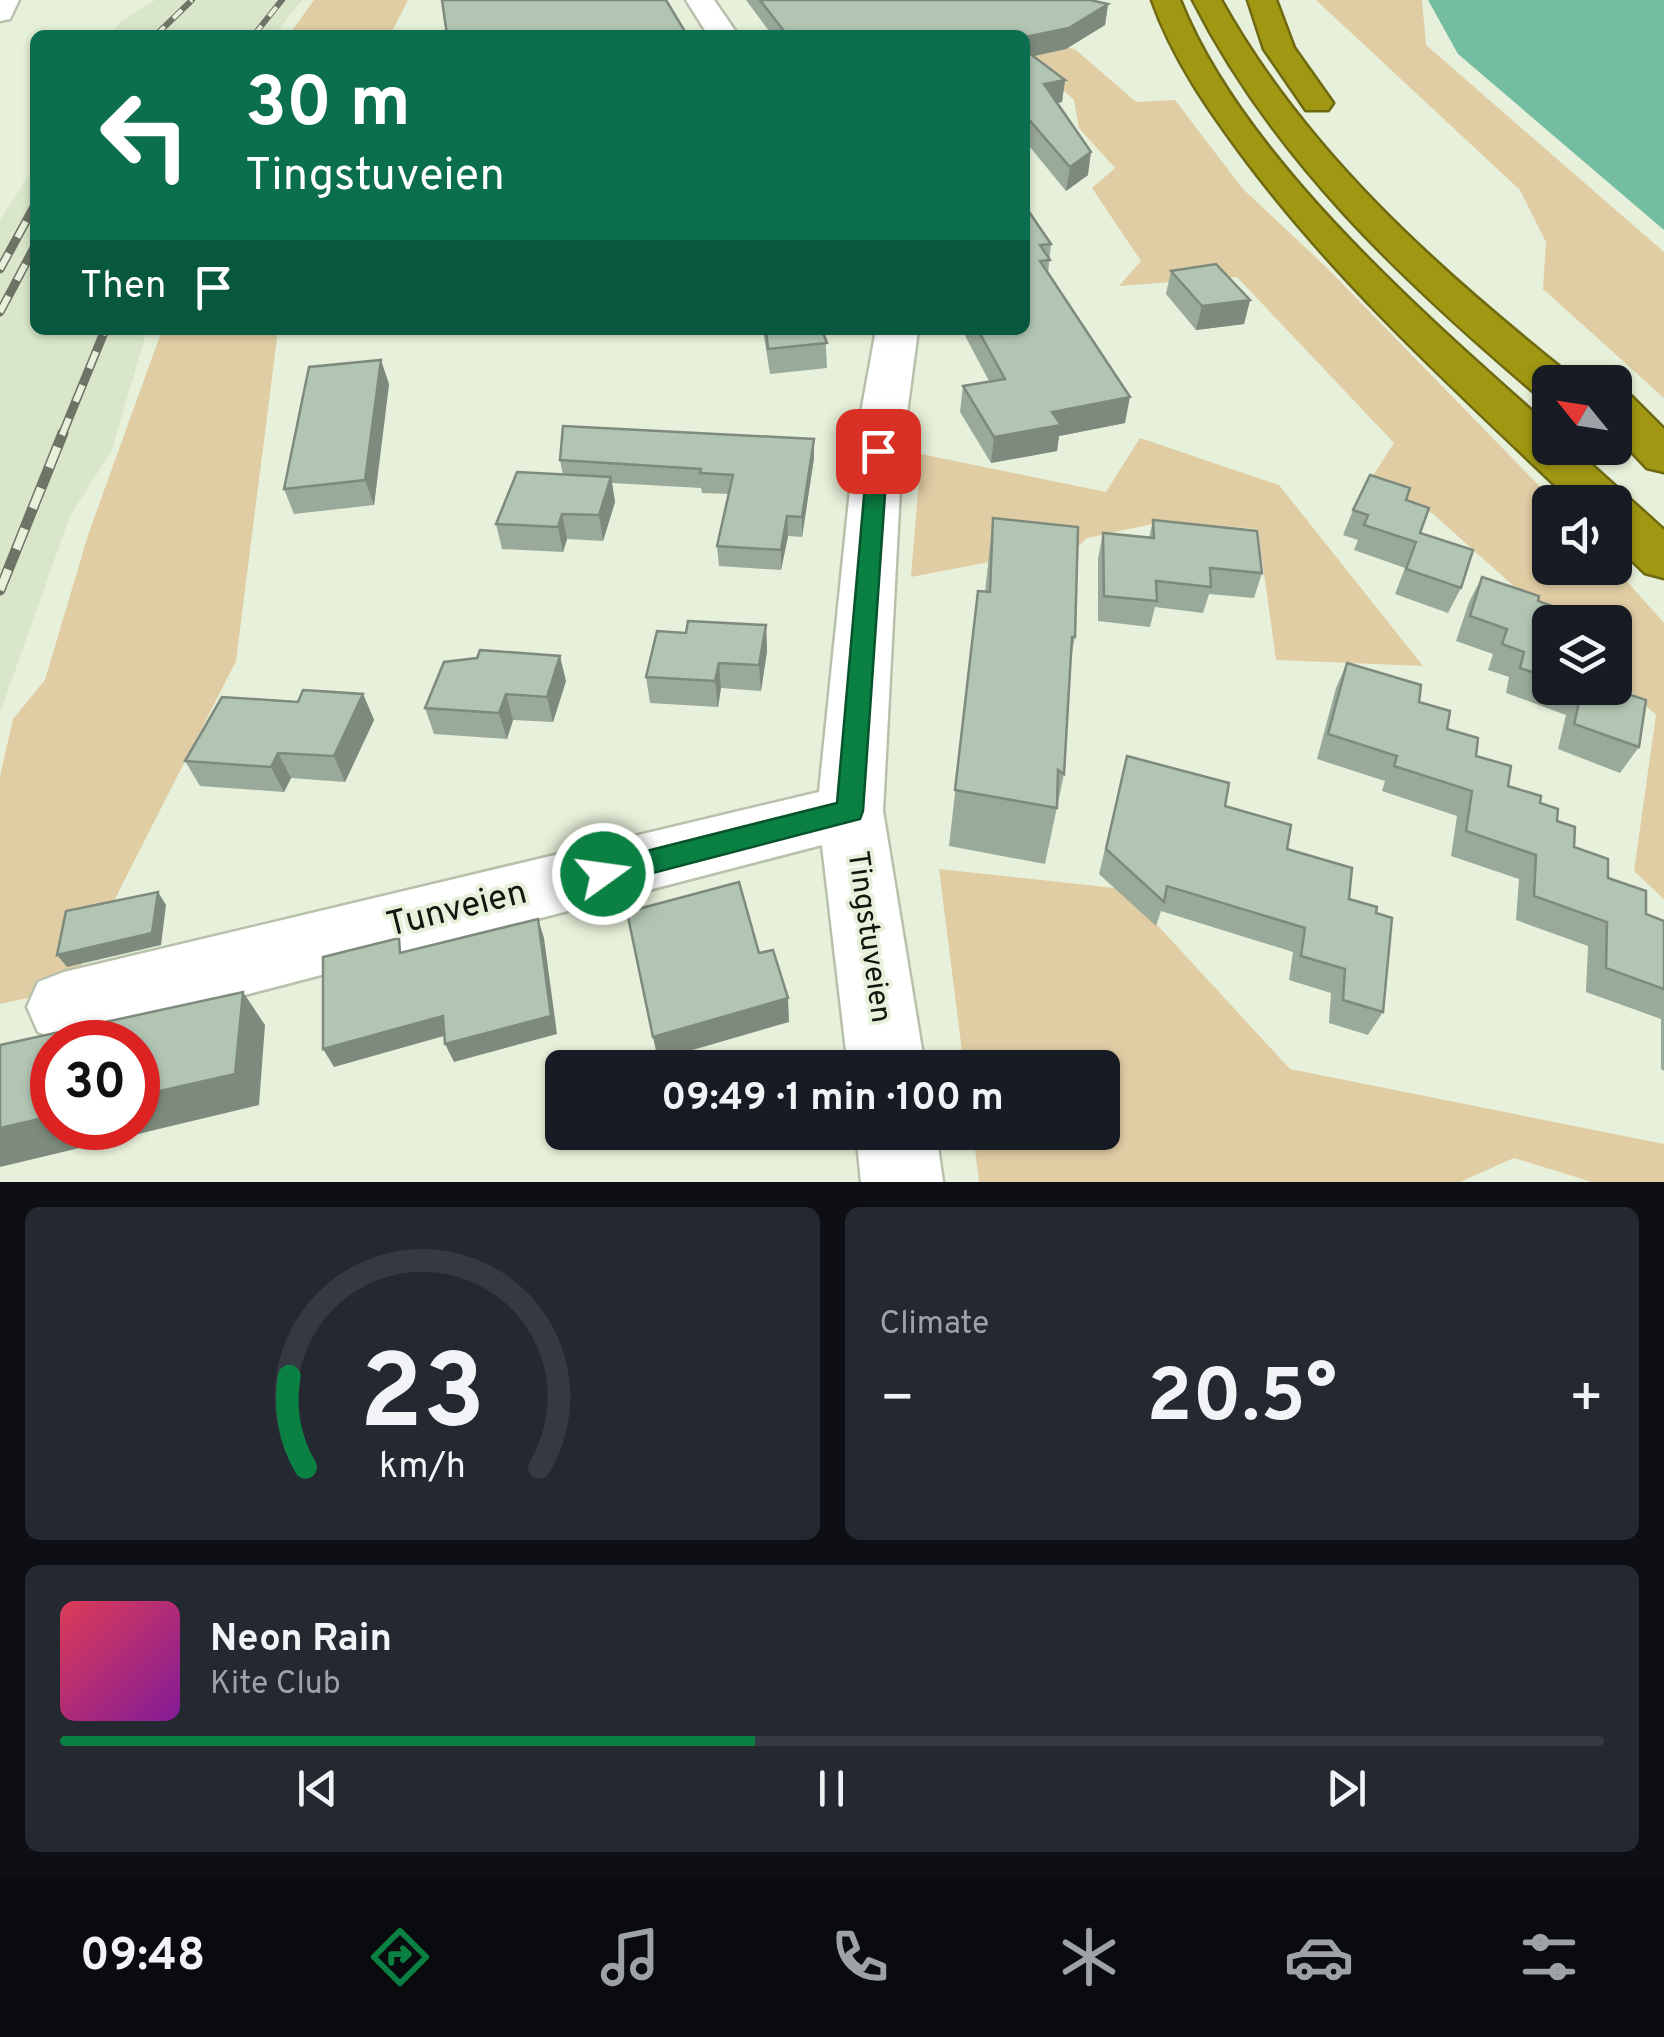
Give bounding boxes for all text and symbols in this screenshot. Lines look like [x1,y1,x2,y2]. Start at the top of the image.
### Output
text: 30 m [245,62,411,151]
icon: left [80,70,210,200]
text: Tingstuveien [245,149,505,206]
icon: arrive [186,260,241,315]
text: Then [80,263,166,312]
north arrow [1532,365,1632,465]
map controls [1532,365,1632,705]
pin [836,409,921,494]
icon: arrive [851,424,906,479]
button: sound [1532,485,1632,585]
button: layers [1532,605,1632,705]
position arrow [551,822,655,926]
street label: Tingstuveien [838,849,898,1025]
street label: Tunveien [382,871,532,949]
speed limit sign: 30 [30,1020,160,1150]
text: 09:49 · 1 min · 100 m [661,1075,1004,1124]
text: Climate [880,1305,989,1345]
text: 23 [359,1333,485,1465]
text: 20.5° [1147,1353,1337,1448]
text: − [880,1366,915,1436]
text: + [1569,1366,1604,1436]
text: km/h [379,1445,466,1491]
text: Neon Rain [210,1616,392,1665]
text: Kite Club [210,1665,341,1705]
icon: previous [290,1761,345,1816]
icon: pause [804,1761,859,1816]
icon: next [1319,1761,1374,1816]
icon: directions [365,1922,435,1992]
icon: music [595,1922,665,1992]
icon: phone [825,1922,895,1992]
icon: climate [1054,1922,1124,1992]
icon: car [1284,1922,1354,1992]
icon: filters [1514,1922,1584,1992]
text: 09:48 [80,1929,205,1986]

